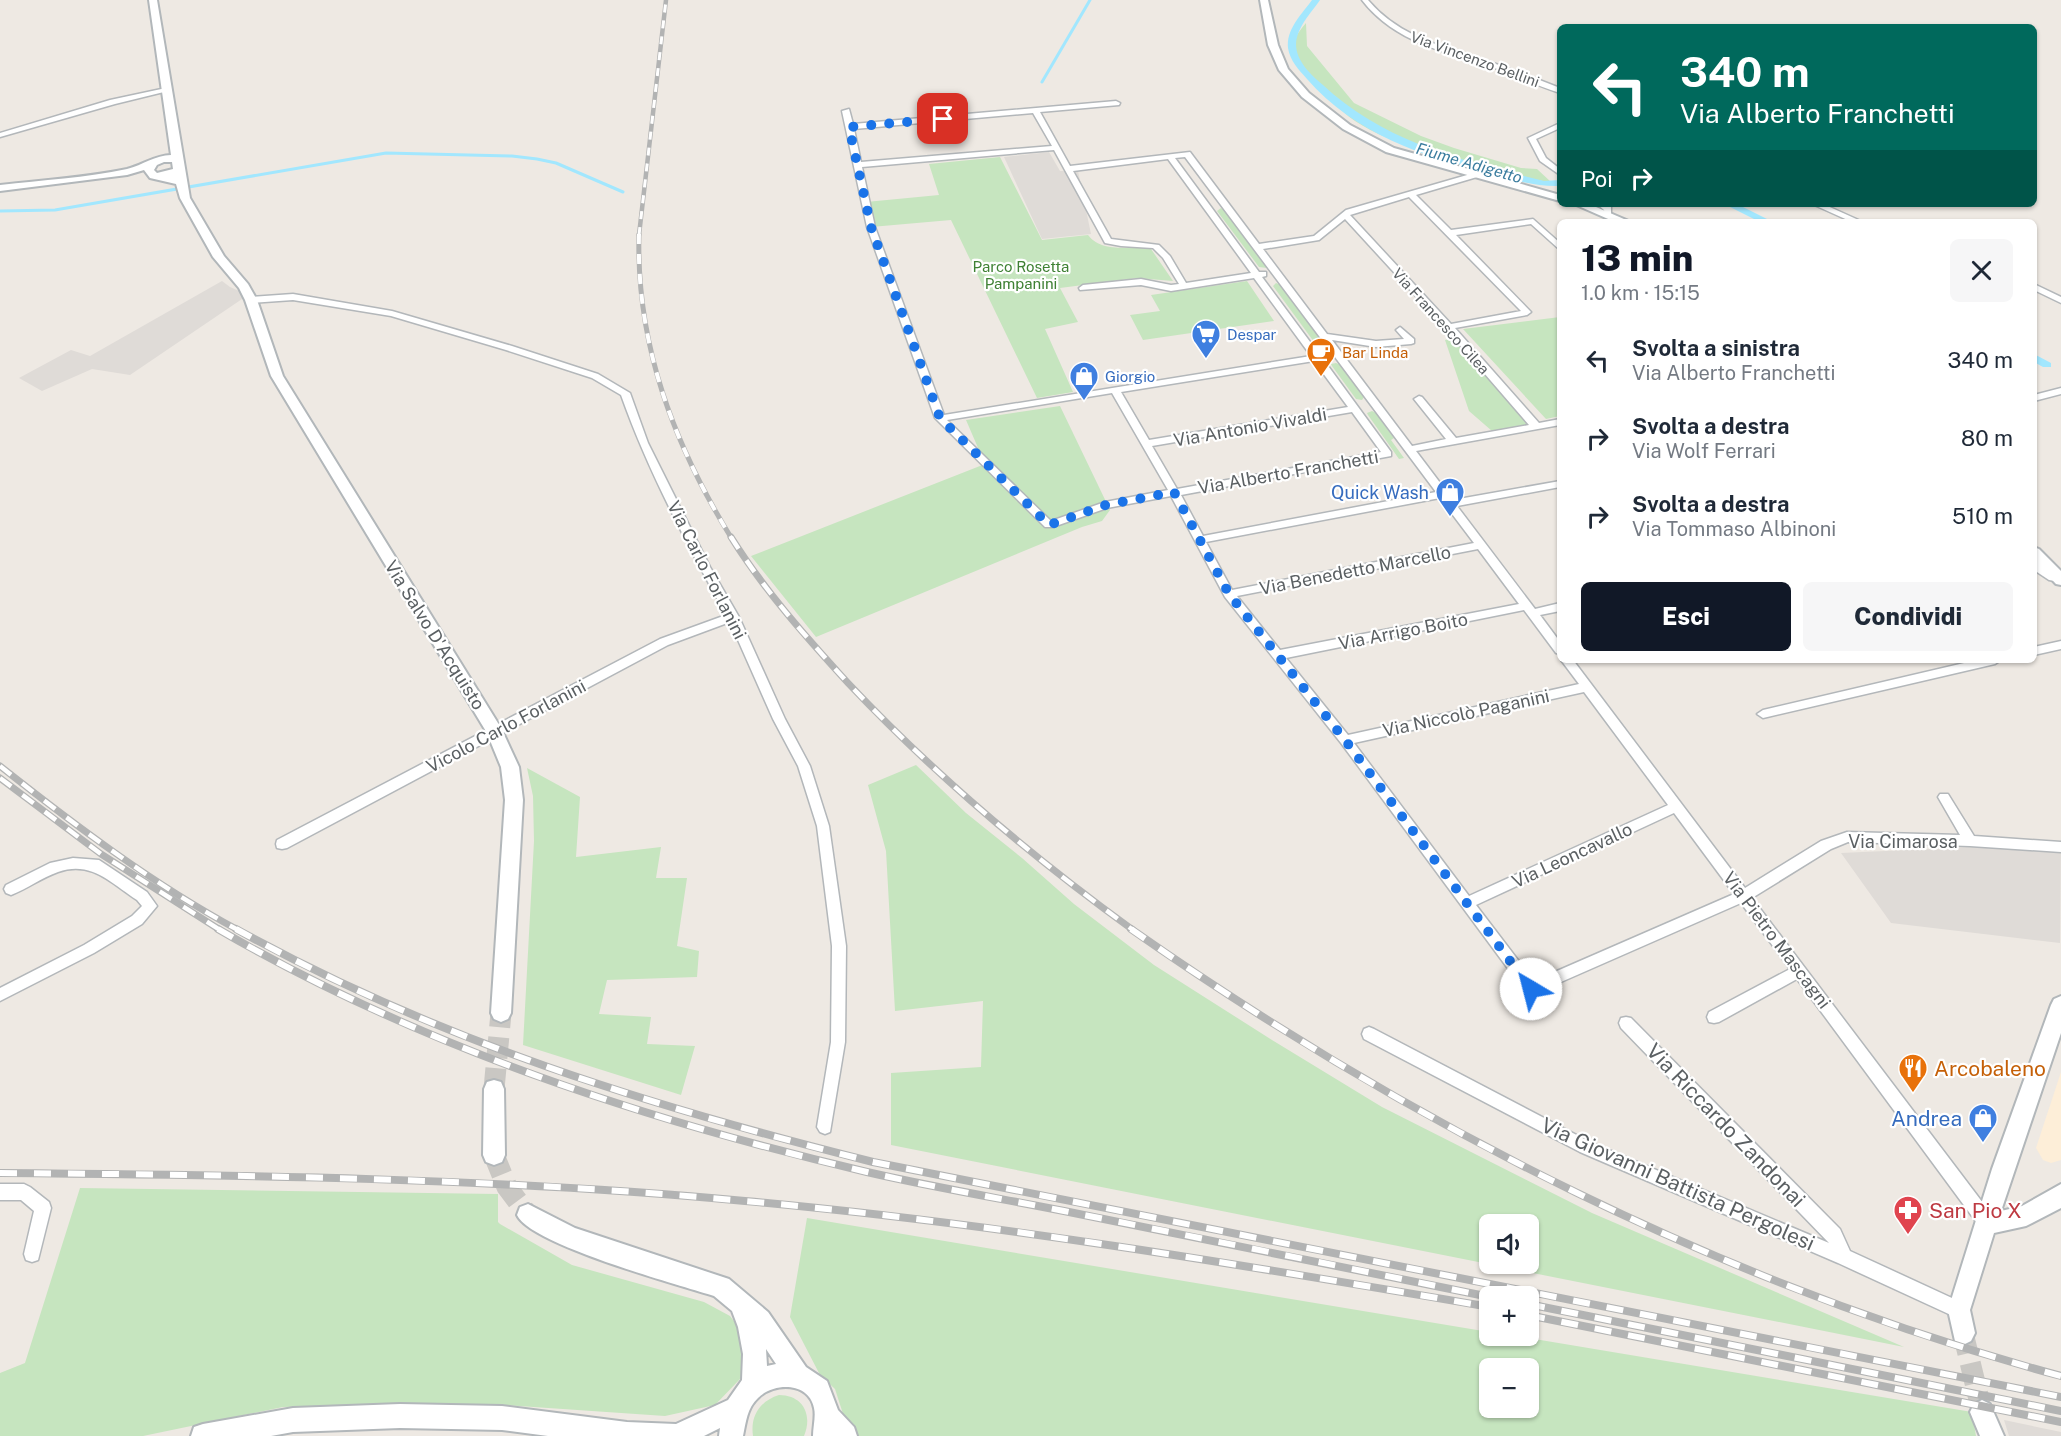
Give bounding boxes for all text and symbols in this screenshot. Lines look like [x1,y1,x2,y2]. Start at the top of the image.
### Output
street label: Via Vincenzo Bellini [1408,28,1542,90]
text: 340 m [1680,47,1810,96]
icon: left [1581,48,1659,126]
pin [917,93,968,144]
text: Via Alberto Franchetti [1680,97,1955,129]
icon: arrive [926,102,959,135]
water label: Fiume Adigetto [1414,139,1524,187]
icon: right [1625,162,1658,195]
text: Poi [1581,166,1613,192]
text: 13 min [1581,237,1693,279]
button: close [1950,239,2013,302]
park label: Parco Rosetta Pampanini [973,258,1069,292]
street label: Via Francesco Cilea [1389,265,1493,377]
text: 1.0 km · 15:15 [1581,281,1700,305]
supermarket icon: Despar [1190,318,1222,360]
place label: Despar [1227,326,1277,343]
text: Svolta a sinistra [1632,335,1800,361]
cafe icon: Bar Linda [1305,336,1337,378]
place label: Bar Linda [1342,344,1408,361]
icon: left [1581,344,1614,377]
text: 340 m [1948,347,2013,373]
shop icon: Giorgio [1068,360,1100,402]
text: Via Alberto Franchetti [1632,361,1835,385]
place label: Giorgio [1105,368,1155,385]
street label: Via Antonio Vivaldi [1172,403,1328,451]
text: Svolta a destra [1632,413,1789,439]
icon: right [1581,422,1614,455]
text: 80 m [1961,425,2013,451]
text: Via Wolf Ferrari [1632,439,1776,463]
street label: Via Alberto Franchetti [1196,446,1380,498]
shop icon: Quick Wash [1434,476,1466,518]
place label: Quick Wash [1331,482,1429,503]
text: Svolta a destra [1632,491,1789,517]
street label: Via Carlo Forlanini [663,497,751,643]
icon: right [1581,500,1614,533]
text: 510 m [1952,503,2013,529]
text: Via Tommaso Albinoni [1632,517,1836,541]
street label: Via Benedetto Marcello [1257,541,1453,599]
street label: Via Salvo D'Acquisto [381,556,489,714]
button: Esci [1581,582,1791,651]
button: Condividi [1803,582,2013,651]
street label: Via Arrigo Boito [1337,608,1469,654]
street label: Vicolo Carlo Forlanini [423,675,589,777]
street label: Via Niccolò Paganini [1381,685,1551,741]
street label: Via Leoncavallo [1509,818,1635,892]
street label: Via Cimarosa [1848,831,1958,852]
street label: Via Pietro Mascagni [1719,868,1835,1012]
position arrow [1499,957,1563,1021]
street label: Via Riccardo Zandonai [1641,1038,1811,1212]
restaurant icon: Arcobaleno [1897,1052,1929,1094]
place label: Arcobaleno [1934,1056,2046,1081]
shop icon: Andrea [1967,1102,1999,1144]
place label: Andrea [1891,1106,1962,1131]
street label: Via Giovanni Battista Pergolesi [1537,1112,1819,1256]
pharmacy icon: San Pio X [1892,1194,1924,1236]
place label: San Pio X [1929,1198,2022,1223]
map controls [1479,1214,1539,1418]
button: sound [1479,1214,1539,1274]
button: + [1479,1286,1539,1346]
button: − [1479,1358,1539,1418]

